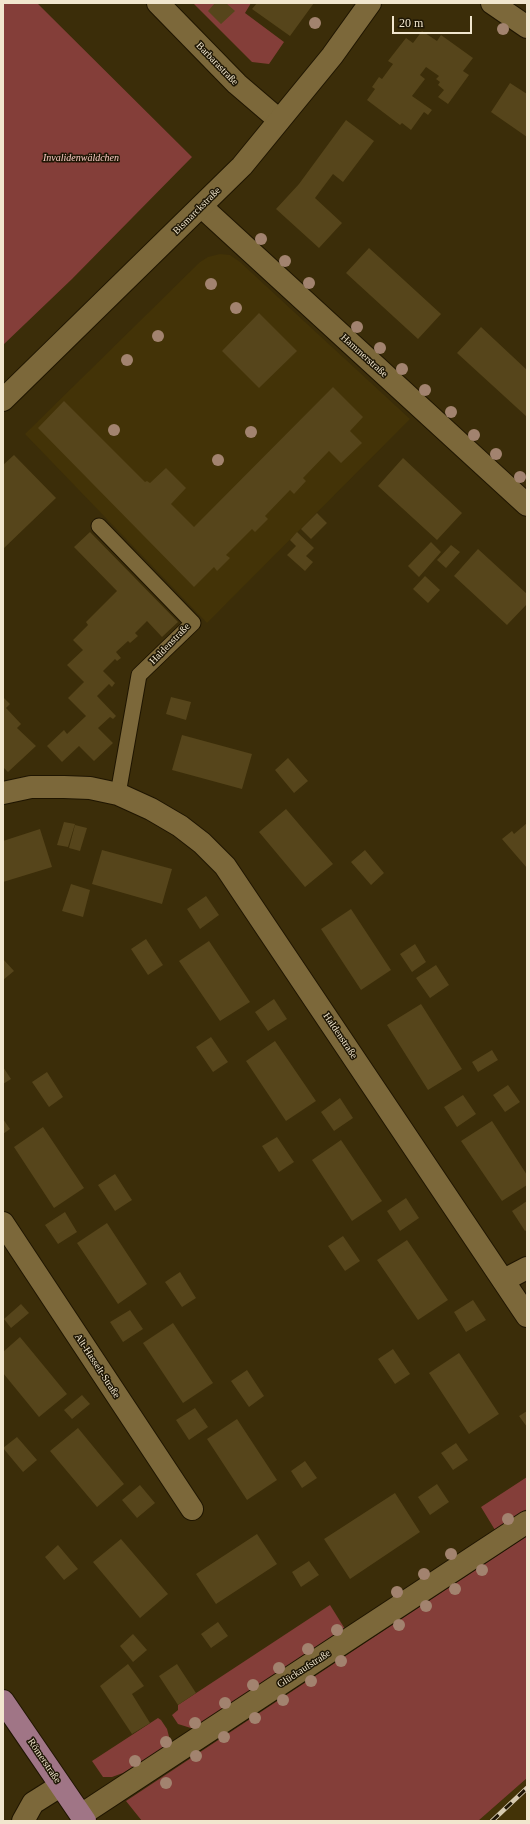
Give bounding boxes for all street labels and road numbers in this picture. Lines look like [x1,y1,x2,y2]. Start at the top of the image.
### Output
street label: Barbarastraße [193,40,241,88]
street label: Bismarckstraße [171,185,223,237]
street label: Hammerstraße [338,332,390,380]
street label: Haldenstraße [147,621,193,667]
street label: Haldenstraße [320,1011,360,1061]
street label: Alt-Hasselt-Straße [72,1332,122,1400]
street label: Glückaufstraße [275,1647,333,1691]
street label: Römerstraße [25,1736,63,1786]

